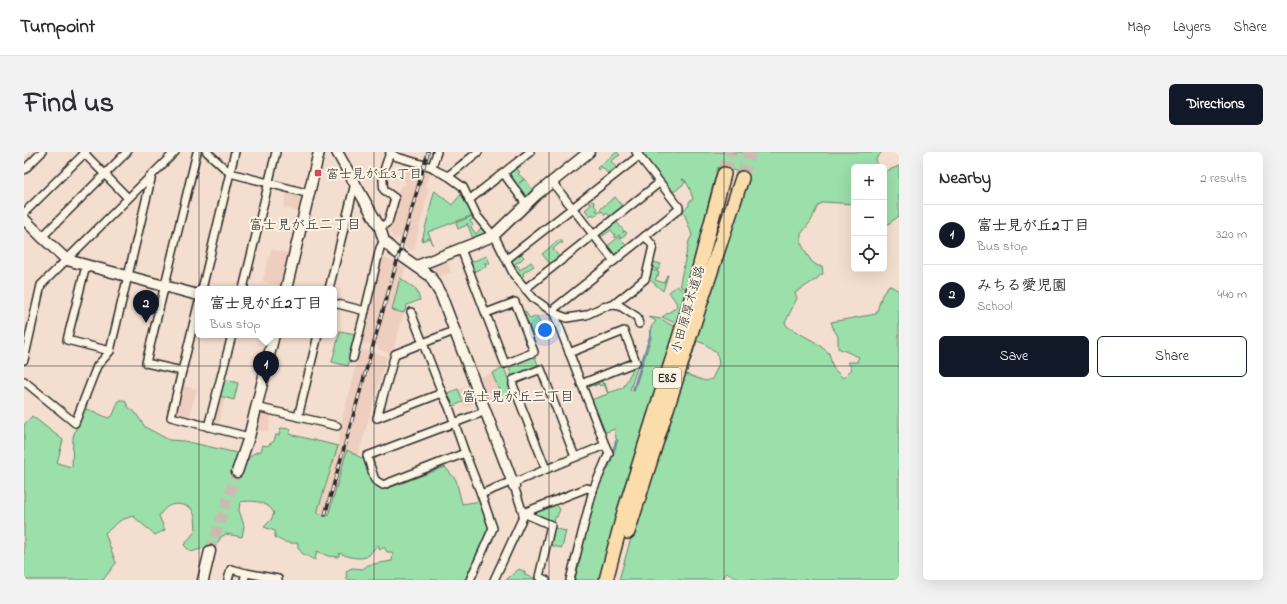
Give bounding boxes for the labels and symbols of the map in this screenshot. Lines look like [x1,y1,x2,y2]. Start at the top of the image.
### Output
place label: 富士見が丘3丁目 [326,165,422,184]
marker: 富士見が丘3丁目 [313,168,323,178]
district label: 富士見が丘二丁目 [249,215,361,236]
street label: 小田原厚木道路 [667,263,710,356]
pin: 2 [133,290,159,323]
your location [535,320,555,340]
pin: 1 [253,351,279,384]
road number: E85 [653,368,681,388]
district label: 富士見が丘三丁目 [462,387,574,408]

